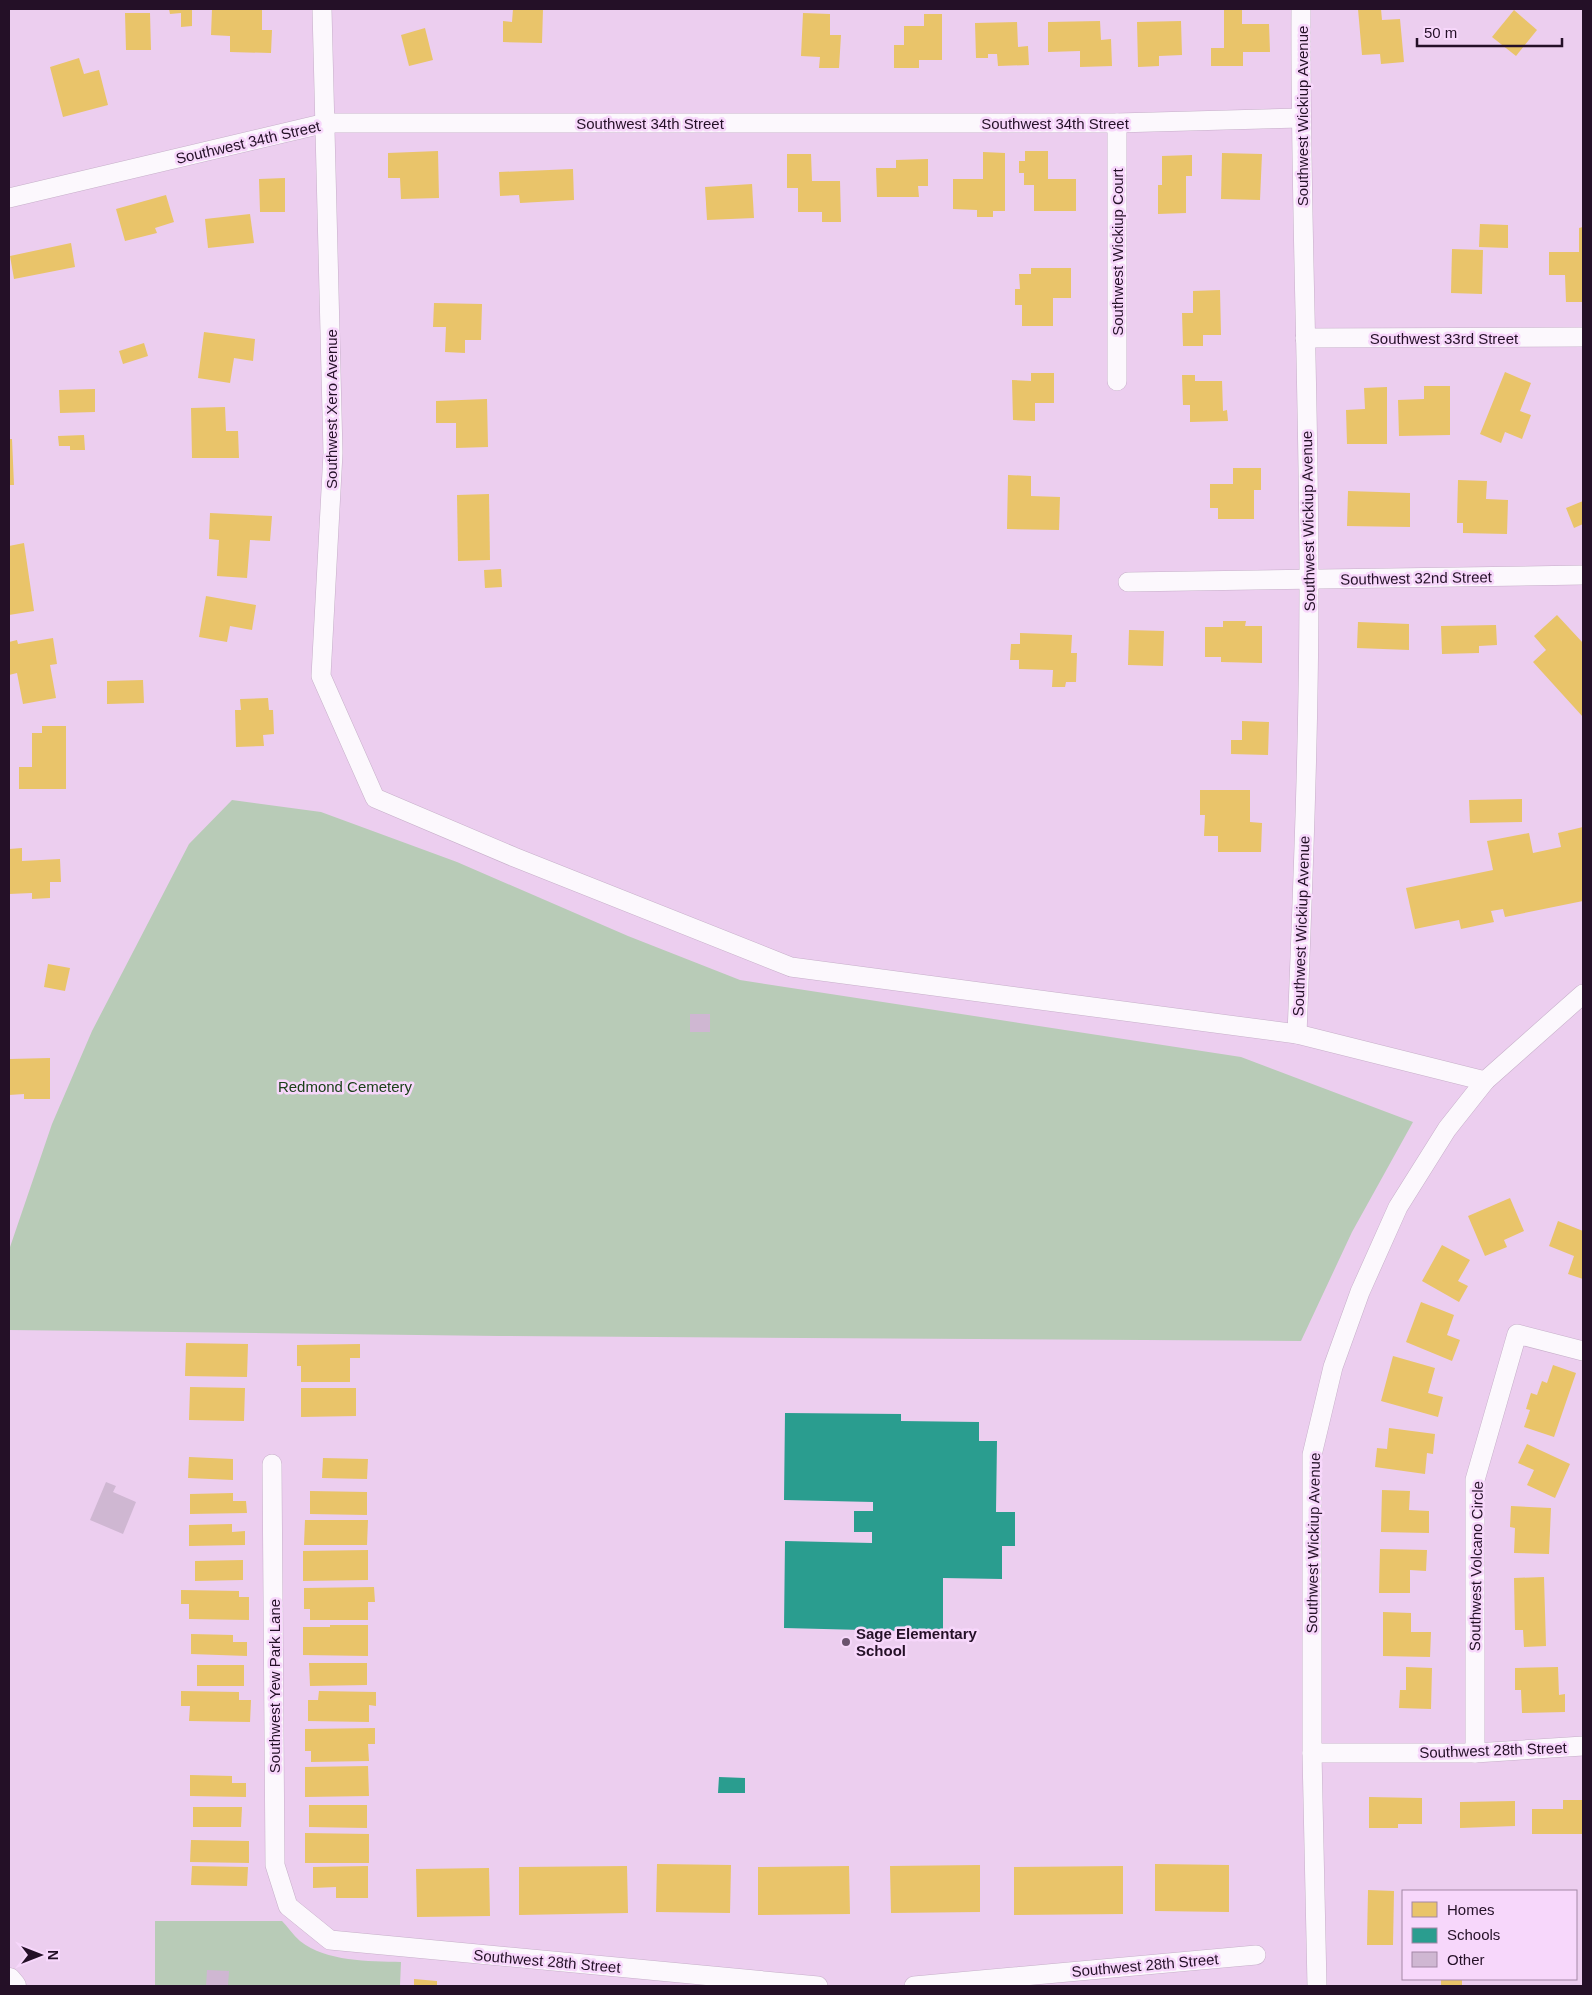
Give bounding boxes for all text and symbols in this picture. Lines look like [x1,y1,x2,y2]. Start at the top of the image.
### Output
scale bar [1417,15,1562,47]
text: 50 m [1424,24,1457,41]
street label: Southwest Wickiup Avenue [1294,26,1311,206]
street label: Southwest 34th Street [576,115,725,132]
street label: Southwest 34th Street [981,115,1130,132]
street label: Southwest 34th Street [174,117,323,167]
street label: Southwest Wickiup Court [1109,167,1126,336]
street label: Southwest Xero Avenue [323,329,340,489]
street label: Southwest 33rd Street [1370,330,1519,347]
street label: Southwest Wickiup Avenue [1298,431,1318,611]
street label: Southwest 32nd Street [1340,568,1493,588]
street label: Southwest Wickiup Avenue [1289,835,1313,1017]
park label: Redmond Cemetery [278,1078,413,1095]
street label: Southwest Wickiup Avenue [1303,1453,1323,1633]
street label: Southwest Volcano Circle [1466,1481,1486,1651]
street label: Southwest Yew Park Lane [266,1599,283,1773]
place label: Sage Elementary School [856,1625,978,1659]
marker: Sage Elementary School [840,1636,852,1648]
street label: Southwest 28th Street [1419,1739,1568,1761]
legend [1402,1890,1577,1980]
text: Homes [1447,1901,1495,1918]
text: Schools [1447,1926,1500,1943]
north arrow [15,1930,65,1980]
street label: Southwest 28th Street [473,1946,622,1976]
text: N [45,1950,61,1960]
street label: Southwest 28th Street [1071,1950,1220,1980]
text: Other [1447,1951,1485,1968]

